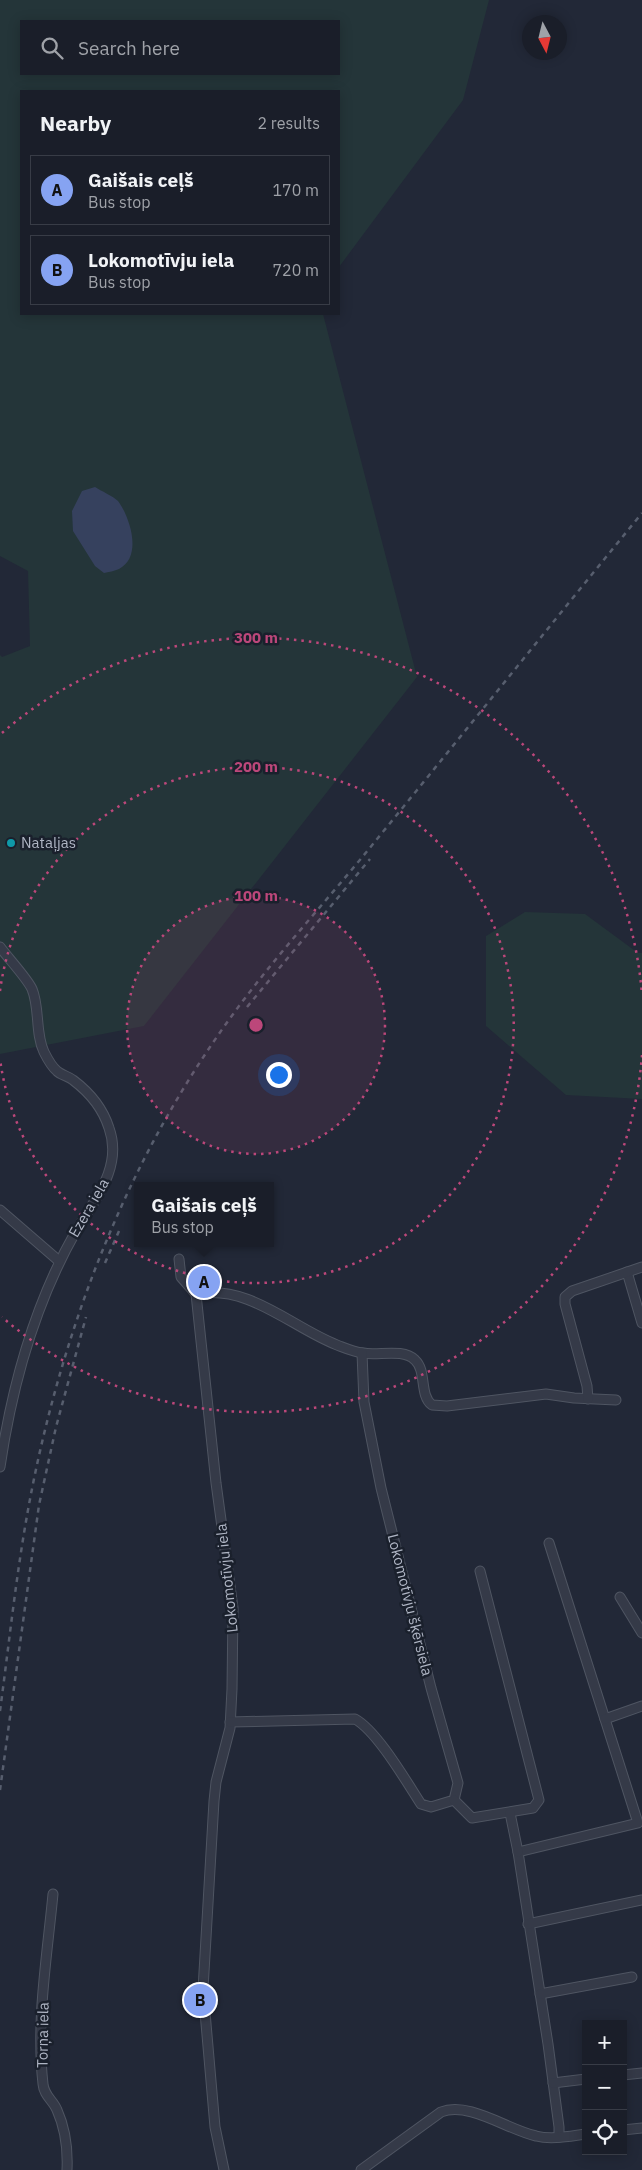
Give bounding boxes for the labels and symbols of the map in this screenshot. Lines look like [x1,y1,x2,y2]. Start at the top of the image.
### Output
north arrow [522,15,567,60]
text: 300 m [234,628,278,647]
text: 200 m [234,757,278,776]
place label: Nataļjas [21,833,76,852]
marker: Nataļjas [5,837,17,849]
text: 100 m [234,886,278,905]
centre of rings [247,1016,265,1034]
your location [266,1062,292,1088]
street label: Ezera iela [64,1175,113,1241]
pin: A [188,1263,220,1301]
street label: Lokomotīvju iela [211,1523,242,1634]
street label: Lokomotīvju šķērsiela [384,1532,437,1678]
pin: B [184,1981,216,2019]
street label: Torņa iela [32,2002,53,2068]

